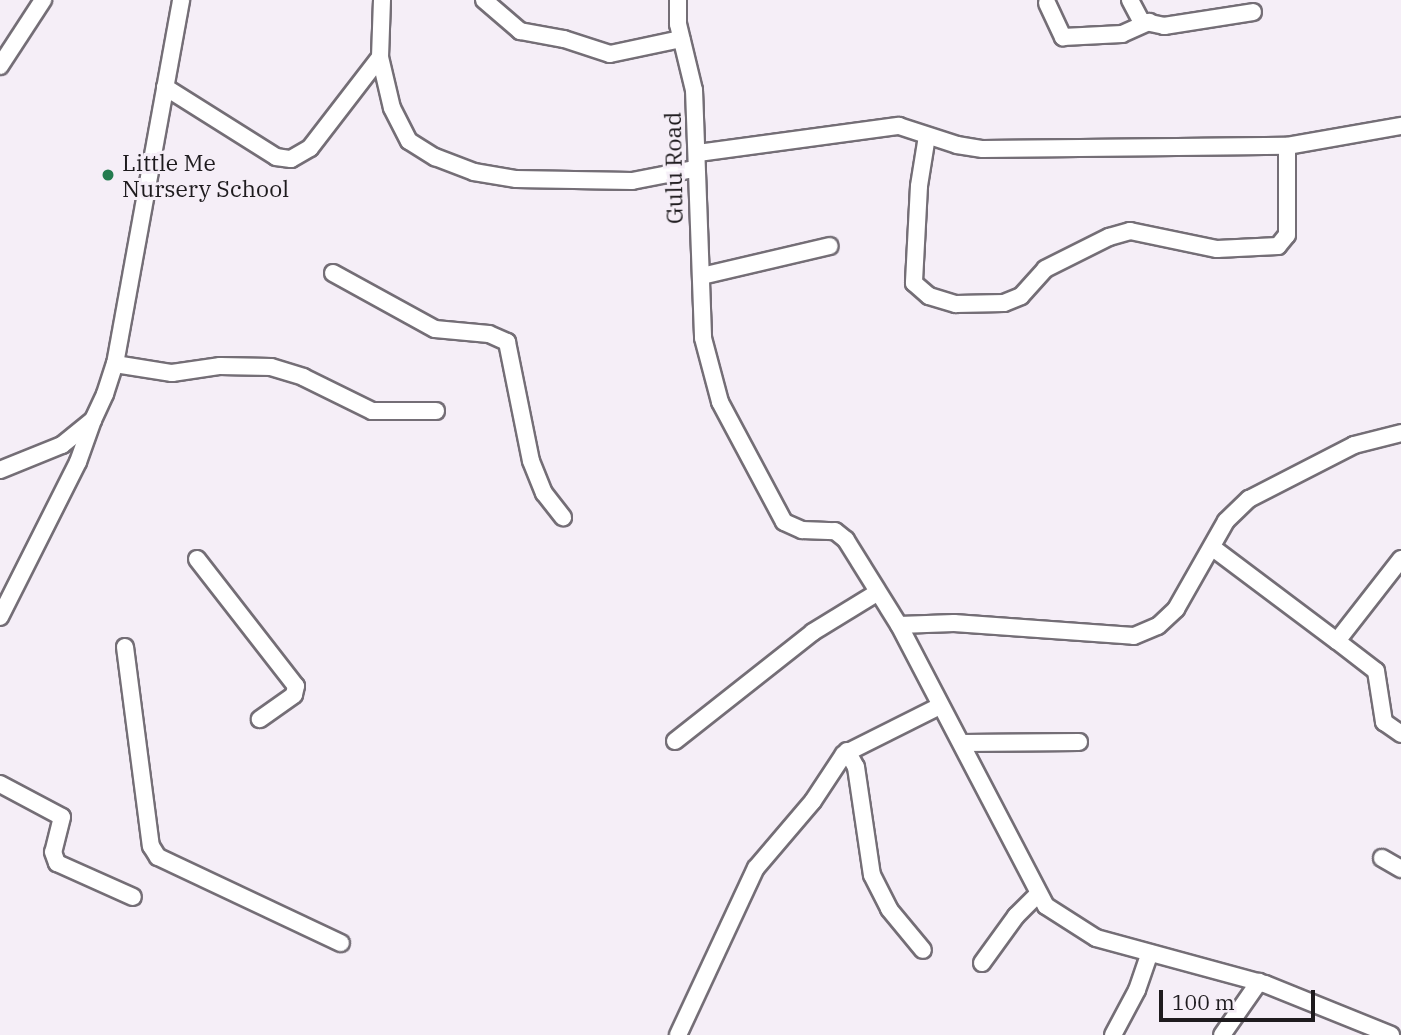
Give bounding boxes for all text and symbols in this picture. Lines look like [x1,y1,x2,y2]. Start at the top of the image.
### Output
street label: Gulu Road [658,112,688,224]
place label: Little Me Nursery School [122,148,289,202]
marker: Little Me Nursery School [100,167,116,183]
scale bar [1163,976,1319,1020]
text: 100 m [1172,988,1235,1016]

